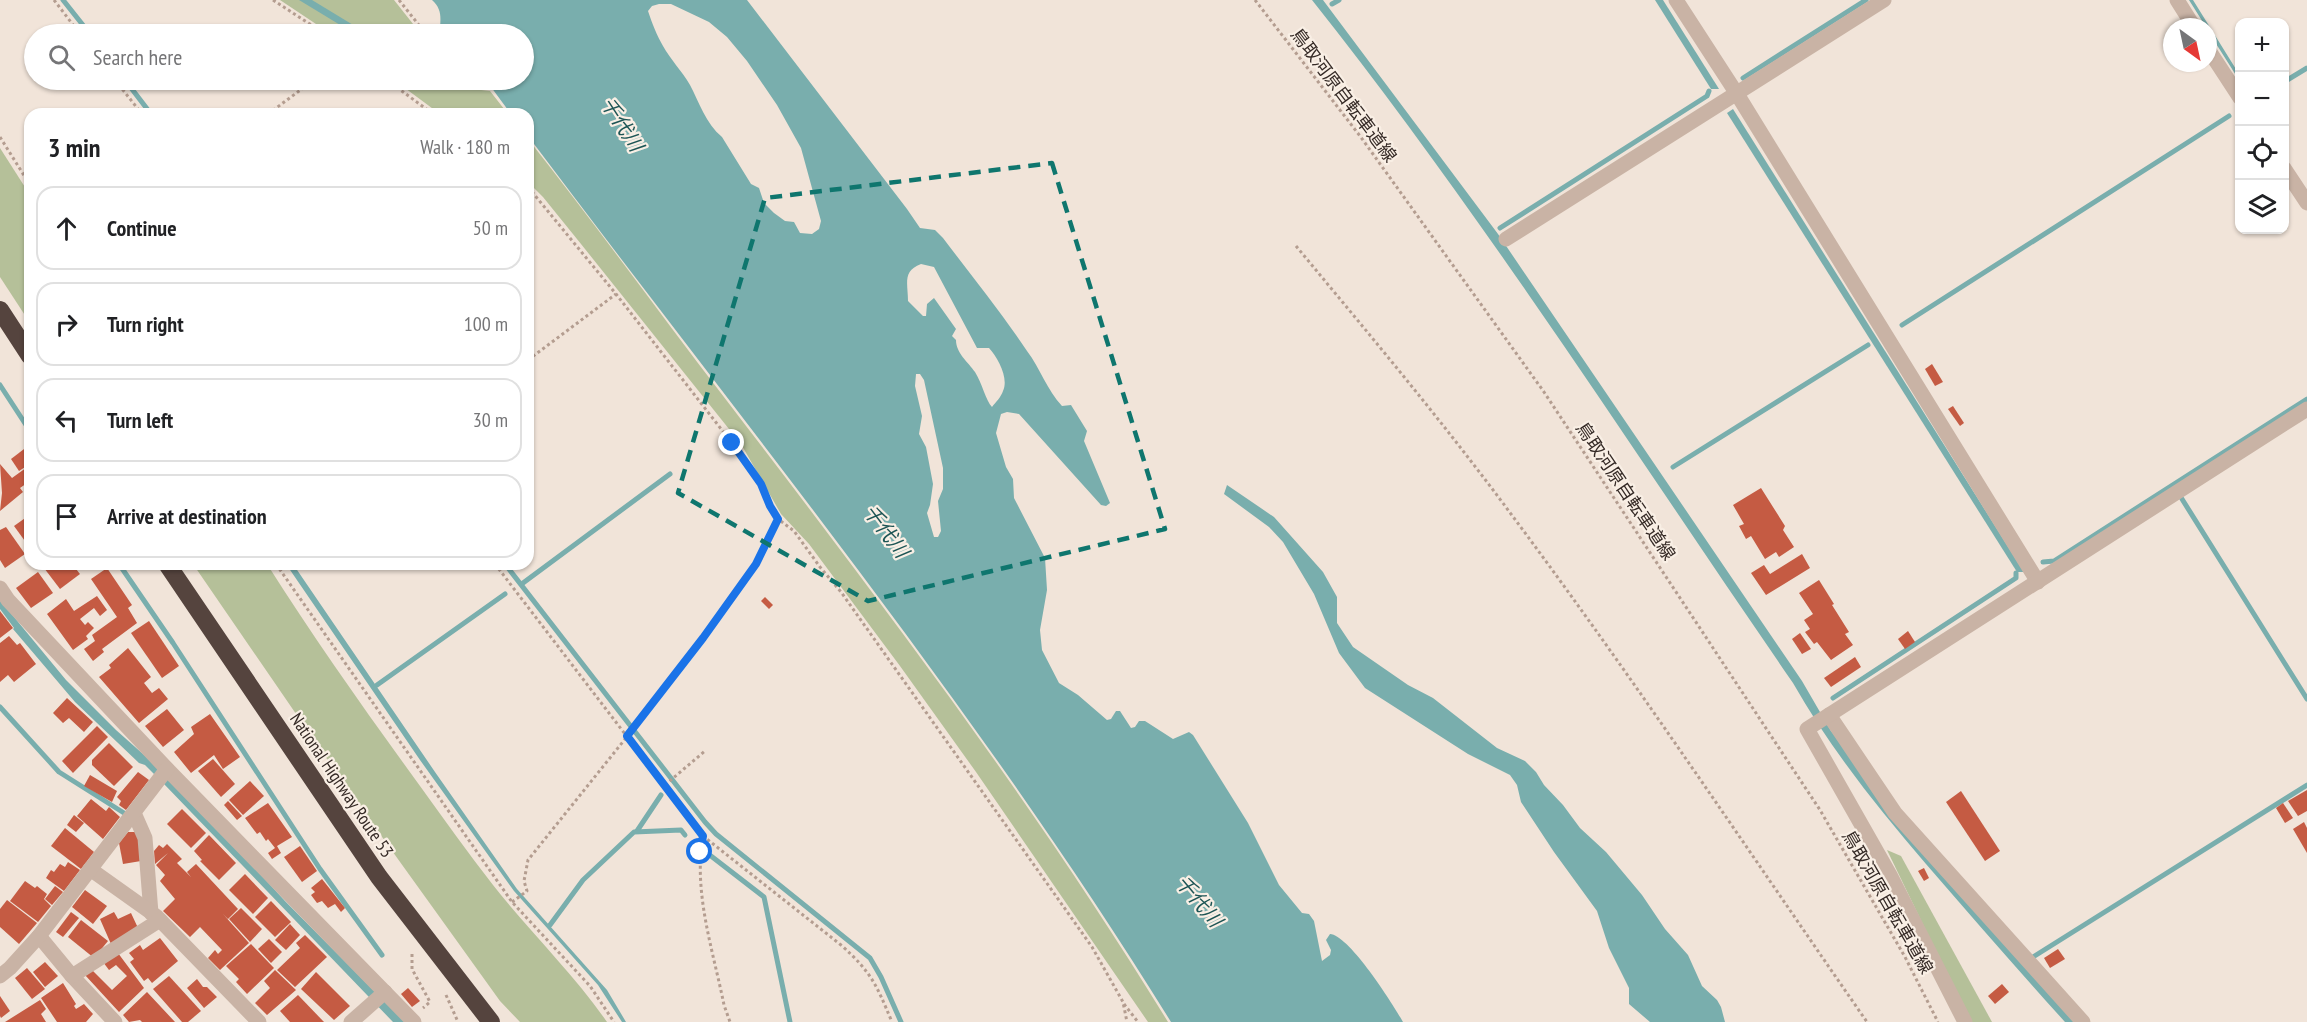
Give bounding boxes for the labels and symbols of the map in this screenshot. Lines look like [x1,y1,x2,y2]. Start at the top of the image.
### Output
north arrow [2163,18,2217,72]
street label: 鳥取河原自転車道線 [1286,23,1402,167]
water label: 千代川 [595,92,650,158]
street label: 鳥取河原自転車道線 [1571,417,1681,565]
route end [718,429,744,455]
water label: 千代川 [858,499,916,564]
street label: National Highway Route 53 [285,708,399,862]
street label: 鳥取河原自転車道線 [1838,826,1938,978]
route start [686,838,712,864]
water label: 千代川 [1170,870,1230,934]

